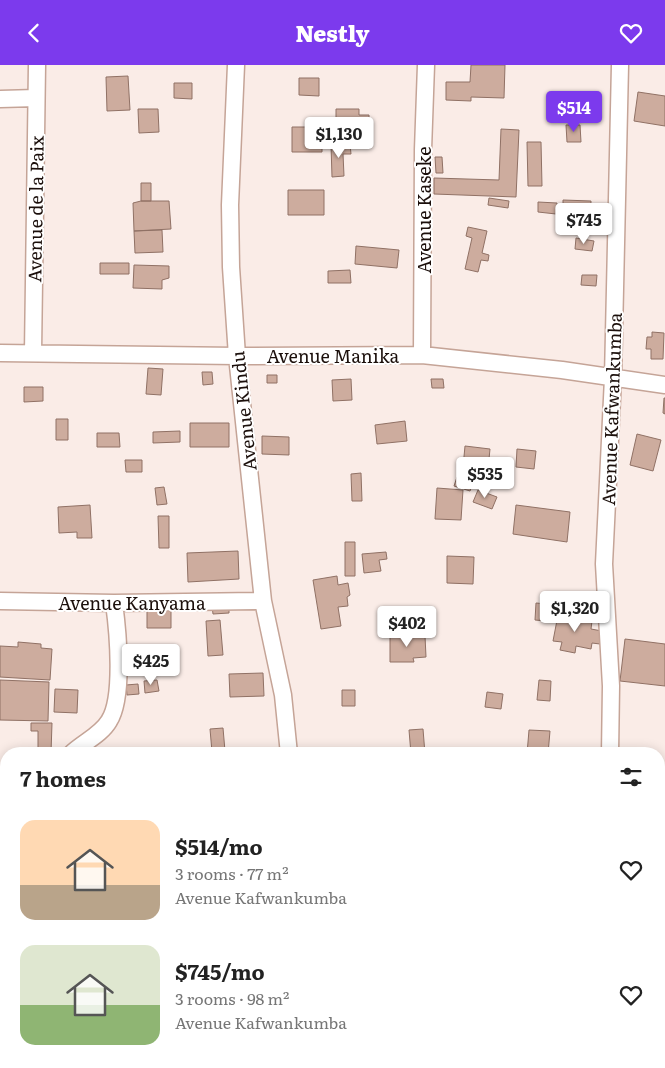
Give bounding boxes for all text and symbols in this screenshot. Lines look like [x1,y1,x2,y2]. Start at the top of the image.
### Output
text: Nestly [296,16,369,49]
icon: back [20,19,48,47]
icon: heart [617,19,645,47]
pin: $514 [544,91,604,133]
text: $514 [557,95,591,119]
pin: $1,130 [298,117,380,159]
text: $1,130 [316,121,362,145]
street label: Avenue de la Paix [20,135,50,283]
street label: Avenue Kaseke [410,147,437,273]
pin: $745 [554,203,614,245]
text: $745 [566,207,602,231]
street label: Avenue Kafwankumba [594,312,628,506]
street label: Avenue Manika [267,342,400,369]
street label: Avenue Kindu [223,350,263,472]
pin: $535 [455,457,515,499]
text: $535 [467,461,503,485]
street label: Avenue Kanyama [58,589,206,616]
pin: $1,320 [534,591,616,633]
text: $1,320 [551,595,599,619]
pin: $402 [377,605,437,648]
text: $402 [388,610,426,634]
pin: $425 [121,643,181,686]
text: $425 [133,648,169,672]
text: 7 homes [20,762,106,793]
icon: filters [617,763,645,791]
text: $514/mo [175,830,263,861]
icon: home [60,840,120,900]
icon: heart [617,856,645,884]
text: 3 rooms · 77 m² [175,861,289,885]
text: Avenue Kafwankumba [175,885,347,909]
text: $745/mo [175,955,265,986]
icon: home [60,965,120,1025]
icon: heart [617,981,645,1009]
text: 3 rooms · 98 m² [175,986,289,1010]
text: Avenue Kafwankumba [175,1010,347,1034]

